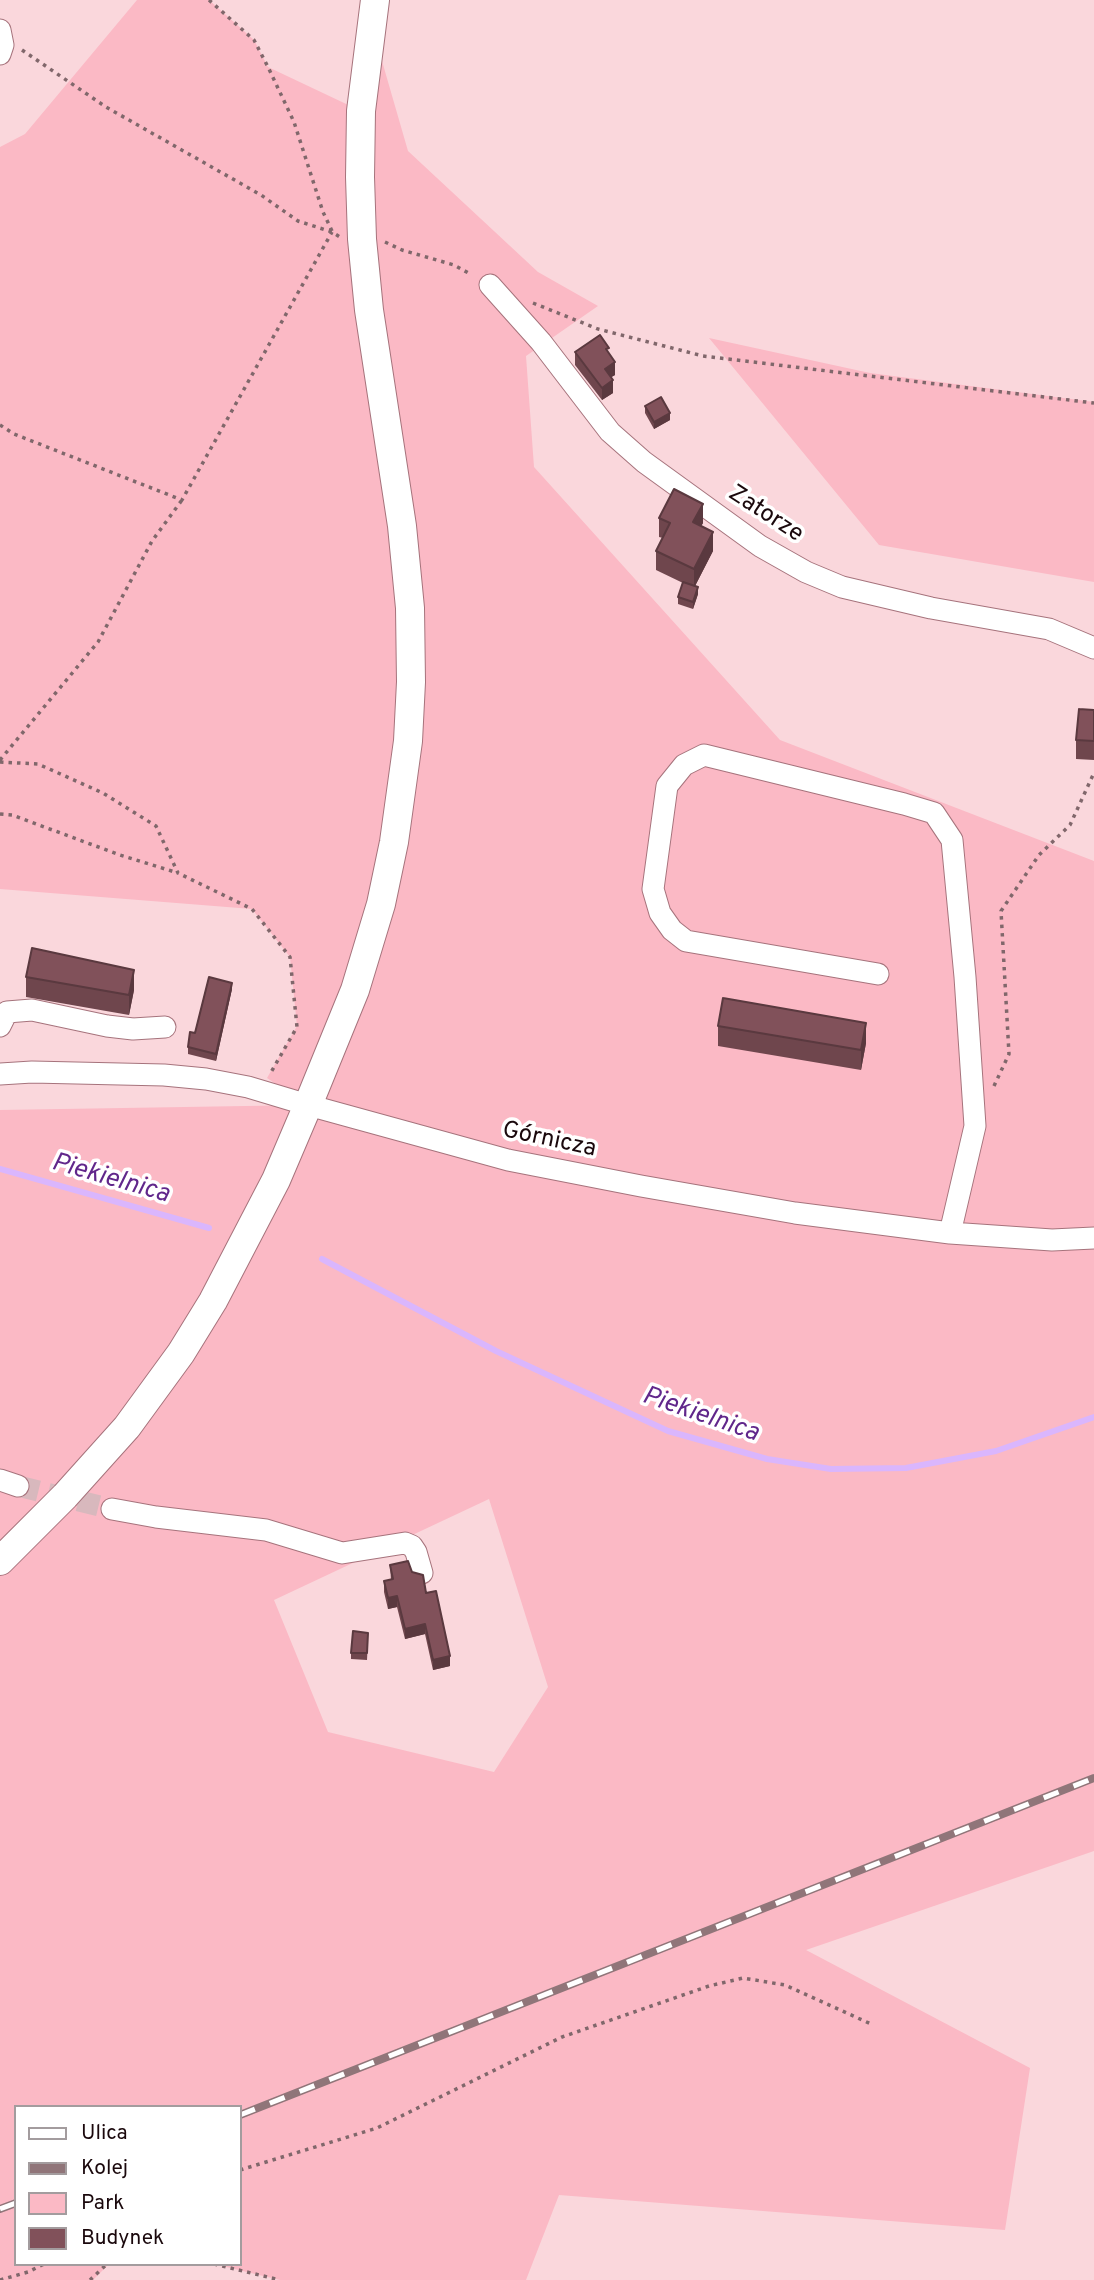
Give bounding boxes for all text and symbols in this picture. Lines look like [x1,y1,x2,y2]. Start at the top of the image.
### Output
street label: Zatorze [722,480,808,550]
street label: Górnicza [499,1117,599,1165]
water label: Piekielnica [48,1148,172,1212]
water label: Piekielnica [638,1382,762,1450]
legend [14,2105,242,2266]
text: Ulica [81,2120,128,2147]
text: Kolej [81,2155,128,2182]
text: Park [81,2190,124,2217]
text: Budynek [81,2225,164,2252]

